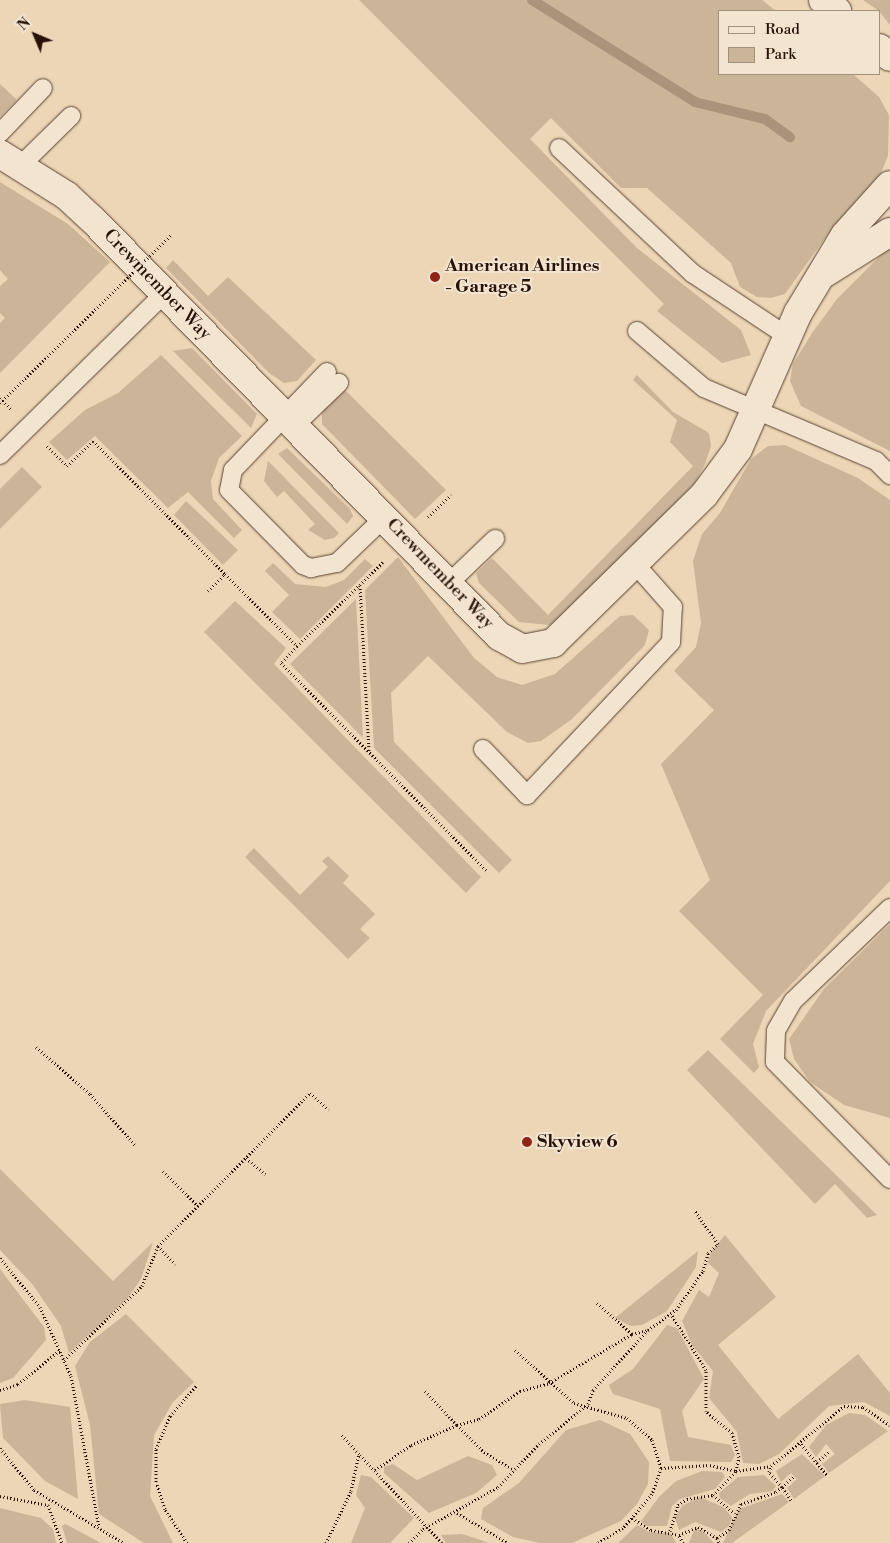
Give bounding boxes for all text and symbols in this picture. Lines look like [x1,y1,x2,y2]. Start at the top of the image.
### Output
north arrow [10,10,60,60]
legend [718,10,880,75]
text: N [14,14,35,35]
text: Road [765,20,800,39]
text: Park [765,45,796,64]
street label: Crewmember Way [99,225,215,345]
place label: American Airlines - Garage 5 [445,256,600,298]
marker: American Airlines - Garage 5 [429,271,441,283]
street label: Crewmember Way [382,514,498,634]
place label: Skyview 6 [537,1131,618,1153]
marker: Skyview 6 [521,1136,533,1148]

